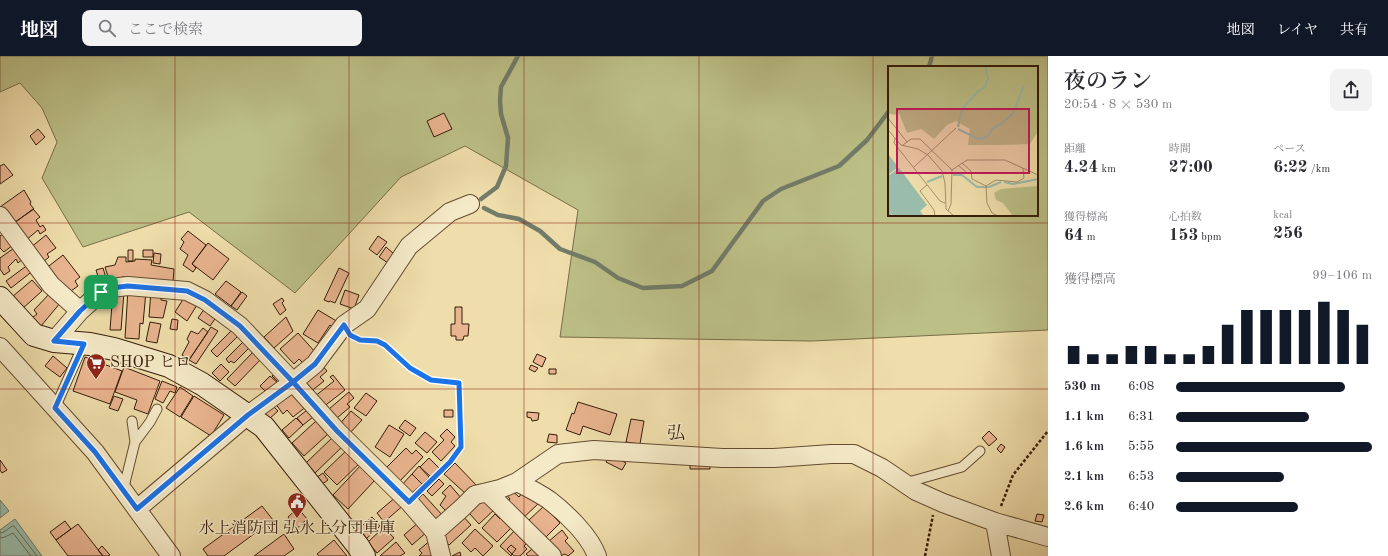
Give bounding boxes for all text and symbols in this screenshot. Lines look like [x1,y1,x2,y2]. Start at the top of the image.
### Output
search box [82,10,362,46]
icon: search [96,17,118,39]
text: 地図 [20,22,58,41]
text: ここで検索 [128,23,203,38]
text: 地図 [1227,23,1255,37]
text: レイヤ [1277,23,1318,37]
text: 共有 [1340,23,1368,37]
inset map [888,66,1038,216]
button: share [1330,69,1372,111]
text: 夜のラン [1064,71,1152,93]
text: 20:54 · 8 × 530 m [1064,98,1172,111]
text: 距離 [1064,144,1086,155]
text: 時間 [1169,144,1191,155]
text: ペース [1273,144,1306,155]
text: 4.24 [1064,159,1098,176]
text: 27:00 [1169,159,1213,176]
text: 6:22 [1273,159,1308,176]
text: km [1098,164,1116,175]
text: /km [1308,164,1330,175]
text: kcal [1273,210,1292,221]
text: 獲得標高 [1064,212,1108,223]
text: 心拍数 [1169,212,1202,223]
text: 256 [1273,225,1303,242]
text: 64 [1064,227,1084,244]
text: 153 [1169,227,1198,244]
text: m [1084,232,1096,243]
text: bpm [1198,232,1221,243]
text: 99–106 m [1312,269,1372,282]
text: 獲得標高 [1064,273,1116,286]
pin [84,275,118,309]
icon: arrive [90,281,112,303]
supermarket icon: SHOP ヒロ [85,352,107,380]
place label: SHOP ヒロ [110,355,191,371]
text: 530 m [1064,380,1101,393]
text: 6:08 [1128,380,1154,393]
text: 1.1 km [1064,410,1104,423]
text: 6:31 [1128,410,1154,423]
district label: 弘 [667,424,685,443]
text: 1.6 km [1064,440,1104,453]
text: 5:55 [1128,440,1154,453]
text: 2.1 km [1064,470,1104,483]
text: 6:53 [1128,470,1154,483]
public building icon: 水上消防団 弘水上分団車庫 [286,491,308,519]
text: 2.6 km [1064,500,1104,513]
text: 6:40 [1128,500,1154,513]
place label: 水上消防団 弘水上分団車庫 [199,519,395,537]

